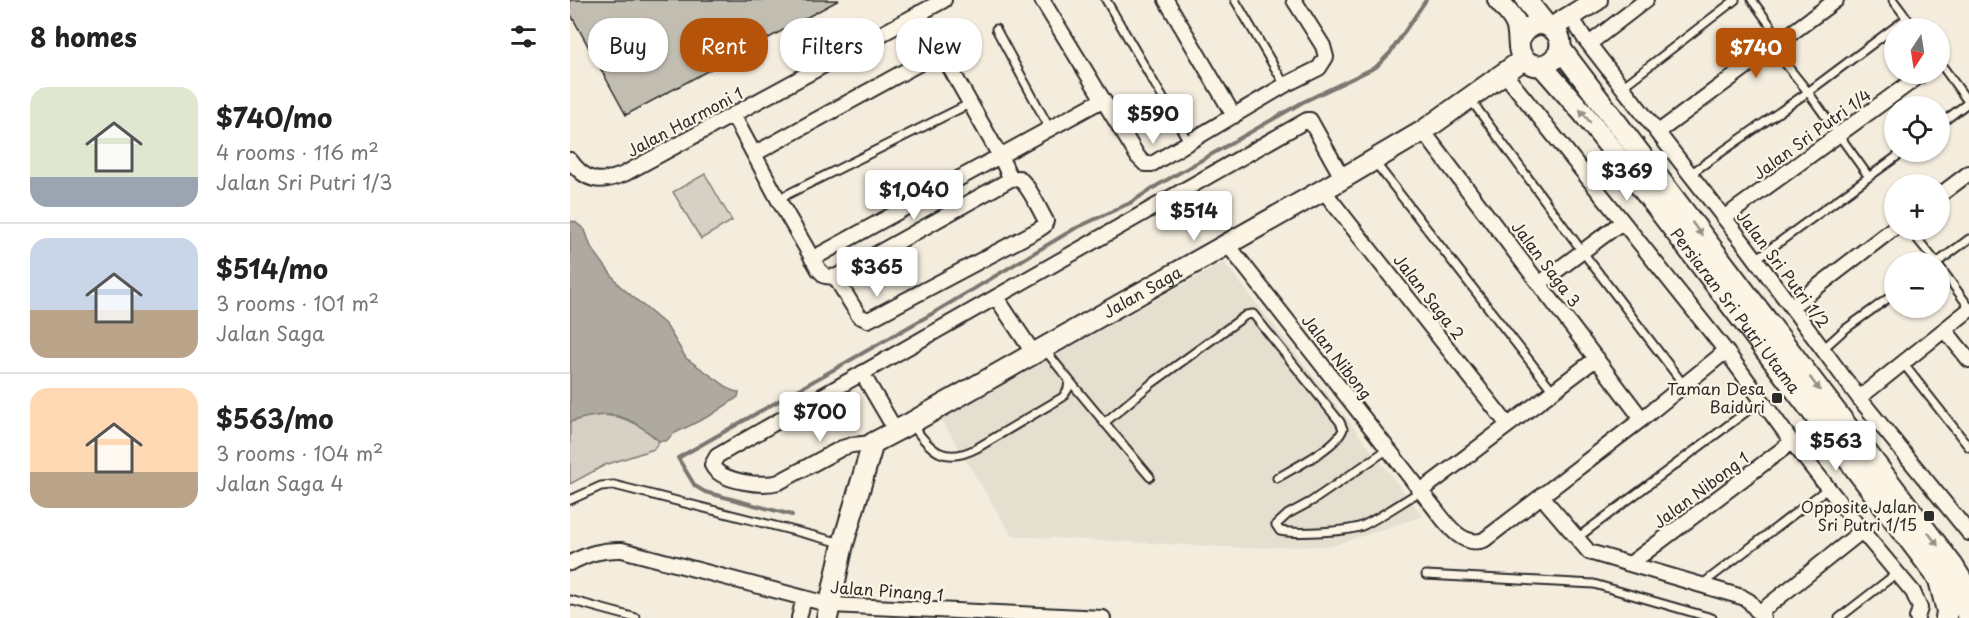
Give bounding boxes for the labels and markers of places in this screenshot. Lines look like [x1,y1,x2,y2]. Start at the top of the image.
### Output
pin: $740 [1720,28,1792,79]
pin: $590 [1117,94,1189,145]
pin: $369 [1591,151,1663,202]
pin: $1,040 [865,170,963,221]
pin: $514 [1158,191,1230,242]
pin: $365 [841,247,913,298]
place label: Taman Desa Baiduri [1667,376,1765,418]
marker: Taman Desa Baiduri [1770,391,1784,405]
pin: $700 [784,392,856,443]
pin: $563 [1800,421,1872,472]
place label: Opposite Jalan Sri Putri 1/15 [1801,494,1917,536]
marker: Opposite Jalan Sri Putri 1/15 [1922,509,1936,523]

